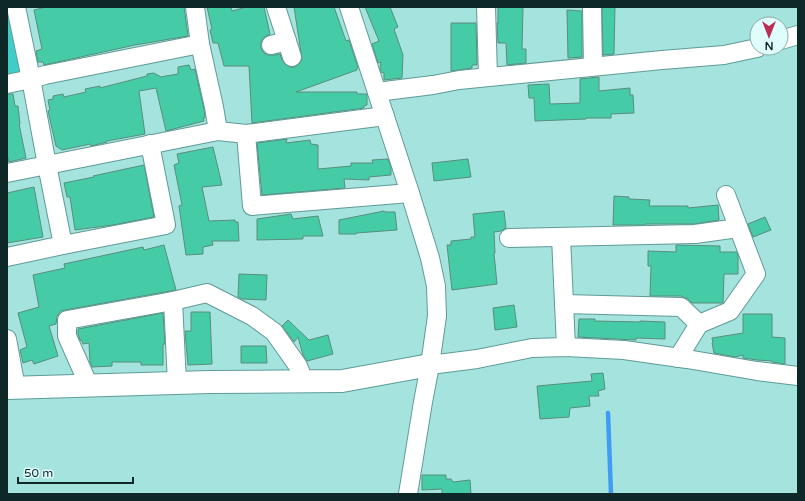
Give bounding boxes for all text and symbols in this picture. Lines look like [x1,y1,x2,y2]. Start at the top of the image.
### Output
north arrow [749,16,789,56]
text: N [765,39,773,52]
scale bar [18,459,133,485]
text: 50 m [24,466,53,480]

